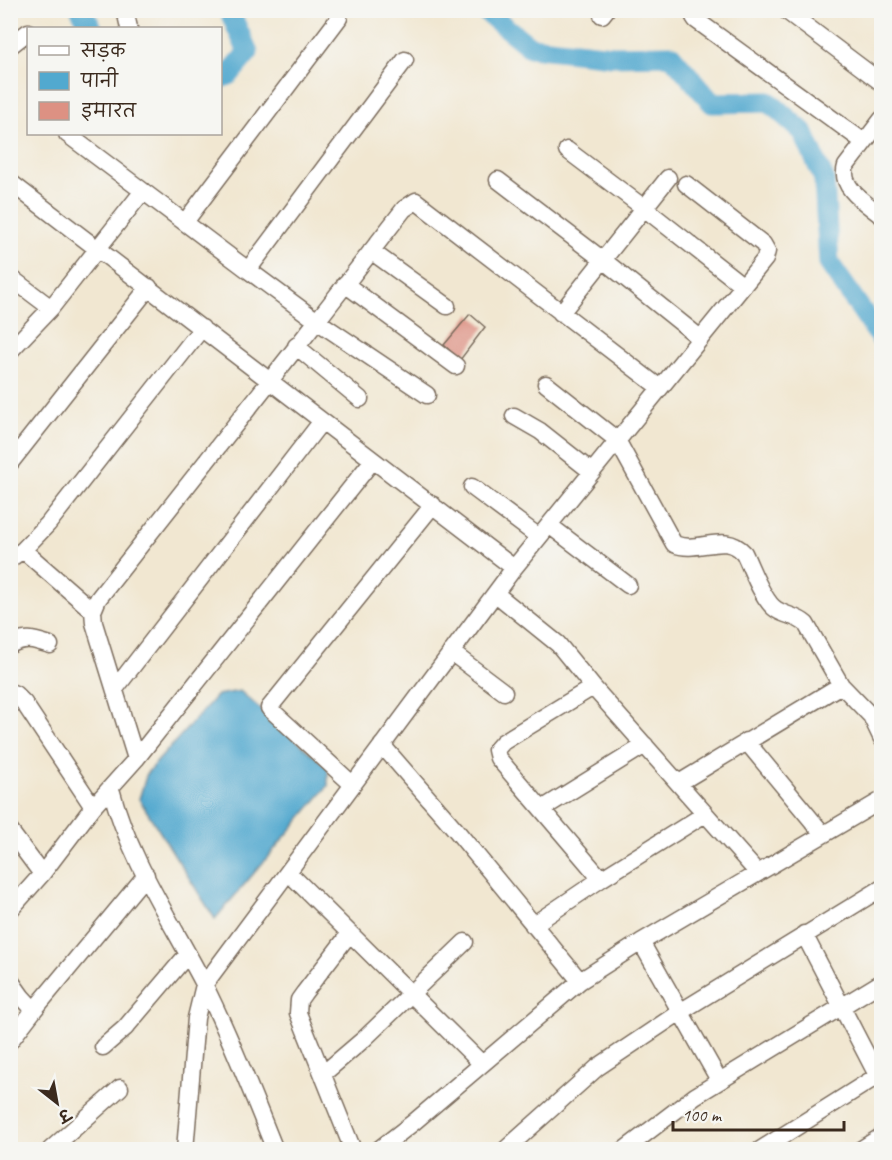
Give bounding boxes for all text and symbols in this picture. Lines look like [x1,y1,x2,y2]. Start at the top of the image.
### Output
legend [27,27,222,135]
text: सड़क [80,40,126,62]
text: पानी [80,67,119,92]
text: इमारत [81,100,137,122]
north arrow [27,1073,87,1133]
scale bar [673,1094,844,1132]
text: उ [53,1103,76,1127]
text: 100 m [682,1104,723,1126]

